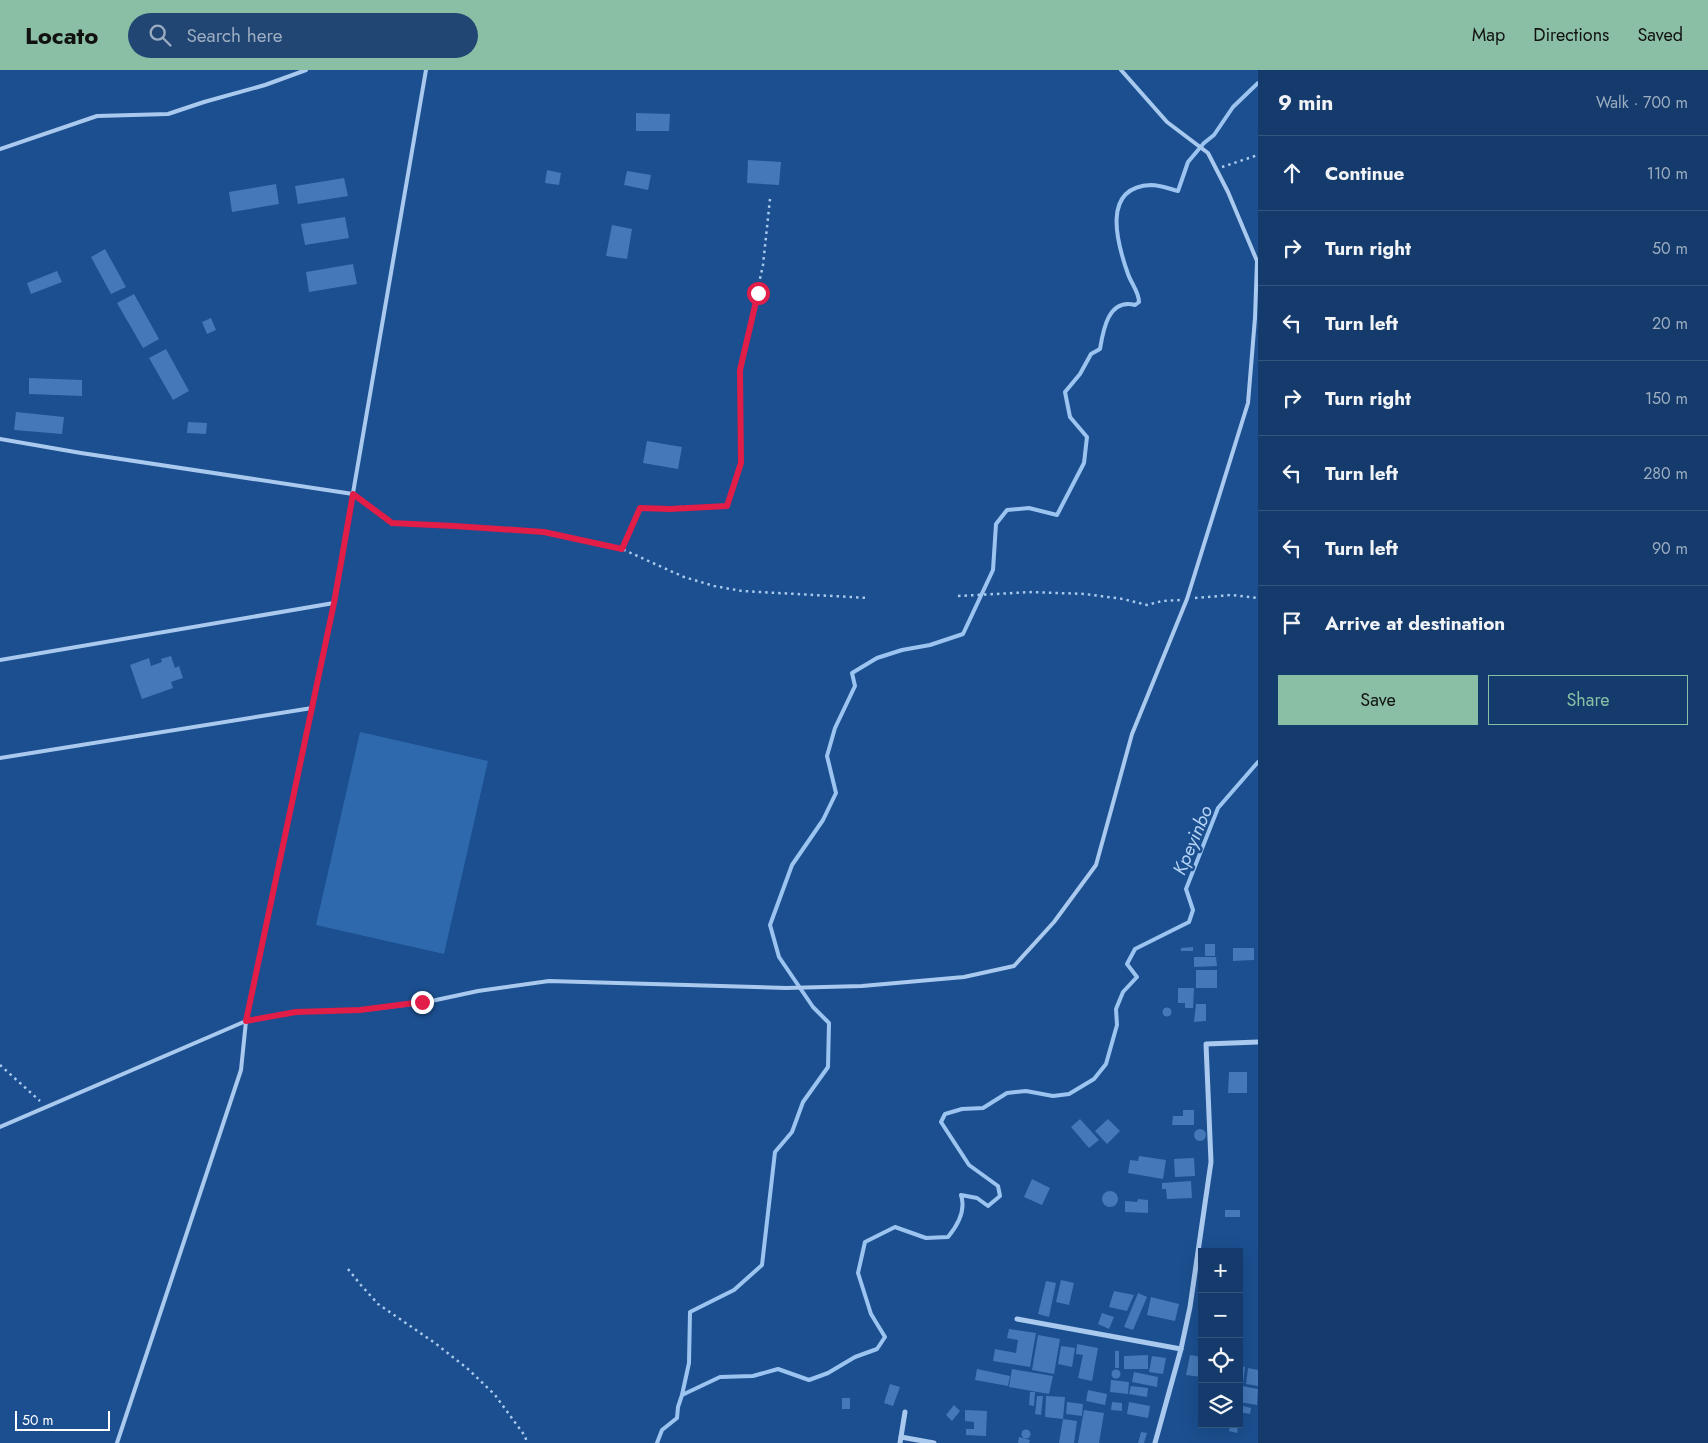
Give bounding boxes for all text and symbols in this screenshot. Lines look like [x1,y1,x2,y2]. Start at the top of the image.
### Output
search box [128,13,478,58]
text: Locato [25,18,98,53]
icon: search [146,21,174,49]
text: Search here [186,22,283,49]
text: Map [1472,22,1505,48]
text: Directions [1533,22,1609,48]
text: Saved [1637,22,1683,48]
text: 9 min [1278,88,1333,118]
text: Walk · 700 m [1596,91,1688,114]
icon: ahead [1278,159,1306,187]
text: Continue [1325,160,1404,187]
text: 110 m [1647,162,1688,185]
icon: right [1278,234,1306,262]
text: Turn right [1325,235,1411,262]
text: 50 m [1652,237,1688,260]
route start [747,282,770,305]
icon: left [1278,309,1306,337]
text: Turn left [1325,310,1398,337]
text: 20 m [1652,312,1688,335]
icon: right [1278,384,1306,412]
text: Turn right [1325,385,1411,412]
text: 150 m [1645,387,1688,410]
icon: left [1278,459,1306,487]
text: Turn left [1325,460,1398,487]
text: 280 m [1643,462,1688,485]
icon: left [1278,534,1306,562]
text: Turn left [1325,535,1398,562]
text: 90 m [1652,537,1688,560]
icon: arrive [1278,609,1306,637]
text: Arrive at destination [1325,610,1505,637]
button: Save [1278,675,1478,725]
button: Share [1488,675,1688,725]
water label: Kpeyinbo [1166,801,1219,879]
route end [411,991,434,1014]
map controls [1198,1248,1243,1428]
button: + [1198,1248,1243,1293]
button: − [1198,1293,1243,1338]
button: locate [1198,1338,1243,1383]
button: layers [1198,1383,1243,1428]
scale bar [15,1408,110,1431]
text: 50 m [22,1410,53,1430]

